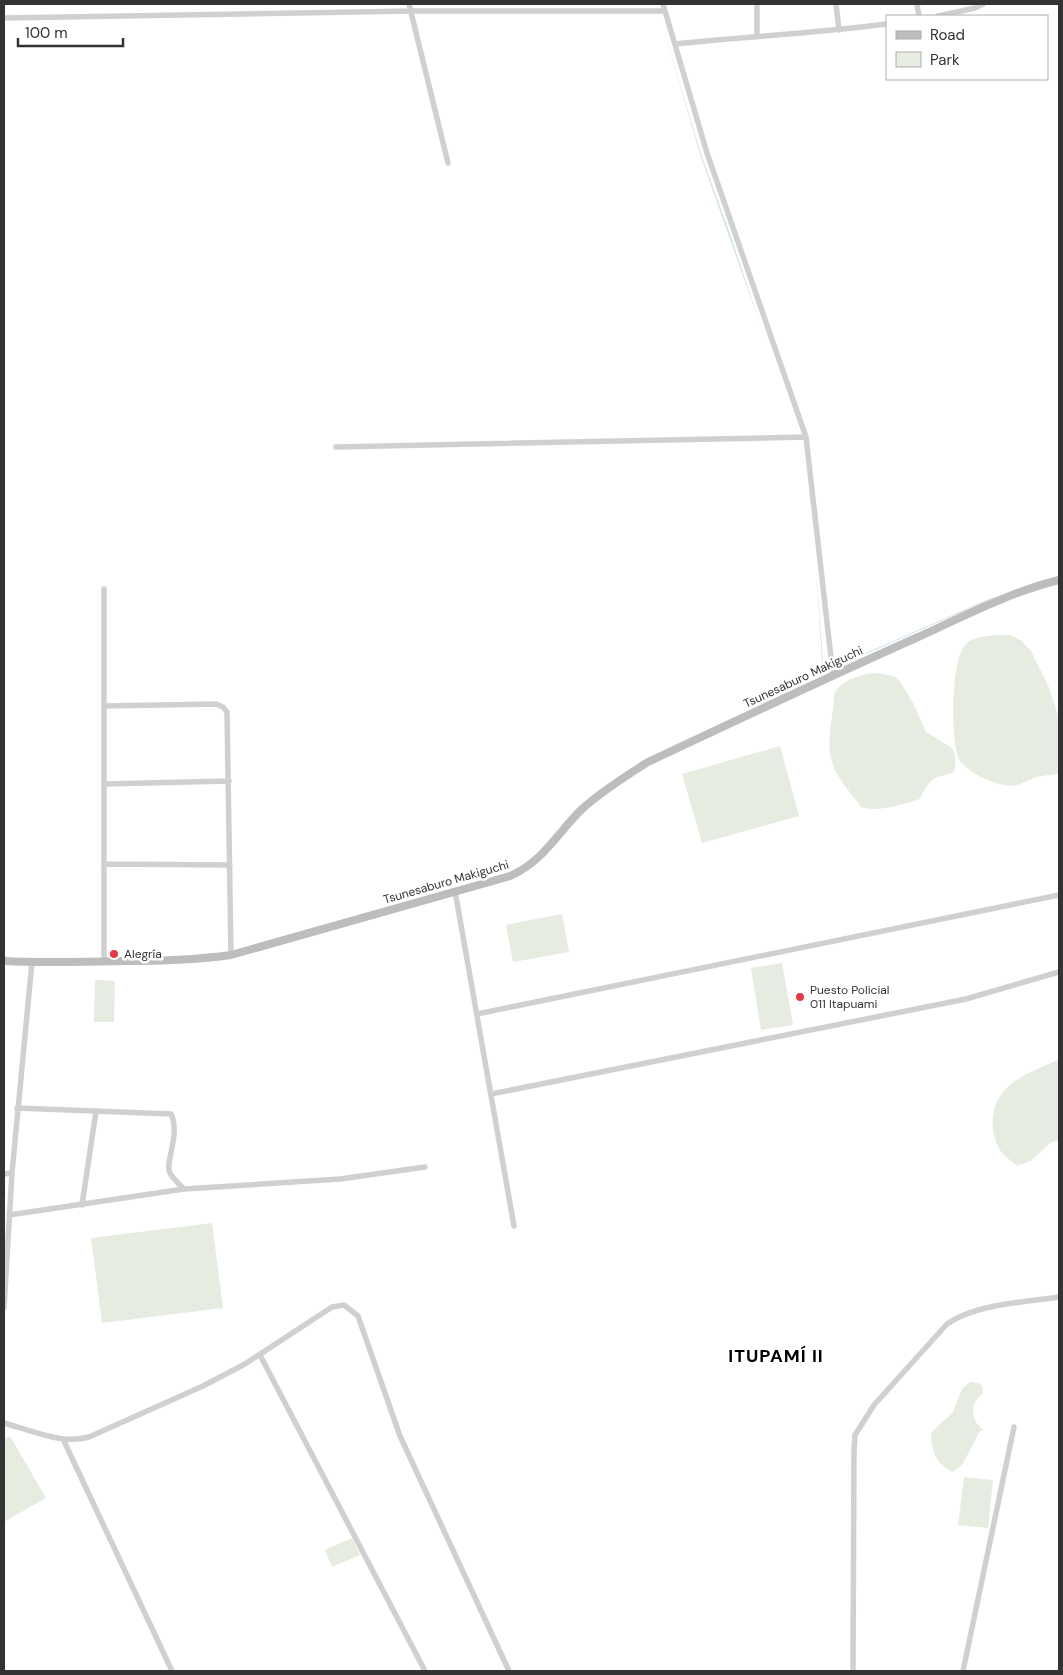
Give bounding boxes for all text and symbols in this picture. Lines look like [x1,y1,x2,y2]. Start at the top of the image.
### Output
scale bar [18,15,122,47]
legend [886,15,1048,80]
text: 100 m [25,23,68,43]
text: Road [930,25,965,45]
text: Park [930,50,960,70]
street label: Tsunesaburo Makiguchi [741,642,865,712]
street label: Tsunesaburo Makiguchi [381,856,511,908]
place label: Alegría [124,946,162,962]
marker: Alegría [108,948,120,960]
place label: Puesto Policial 011 Itapuami [810,982,890,1012]
marker: Puesto Policial 011 Itapuami [794,991,806,1003]
district label: ITUPAMÍ II [728,1344,824,1368]

